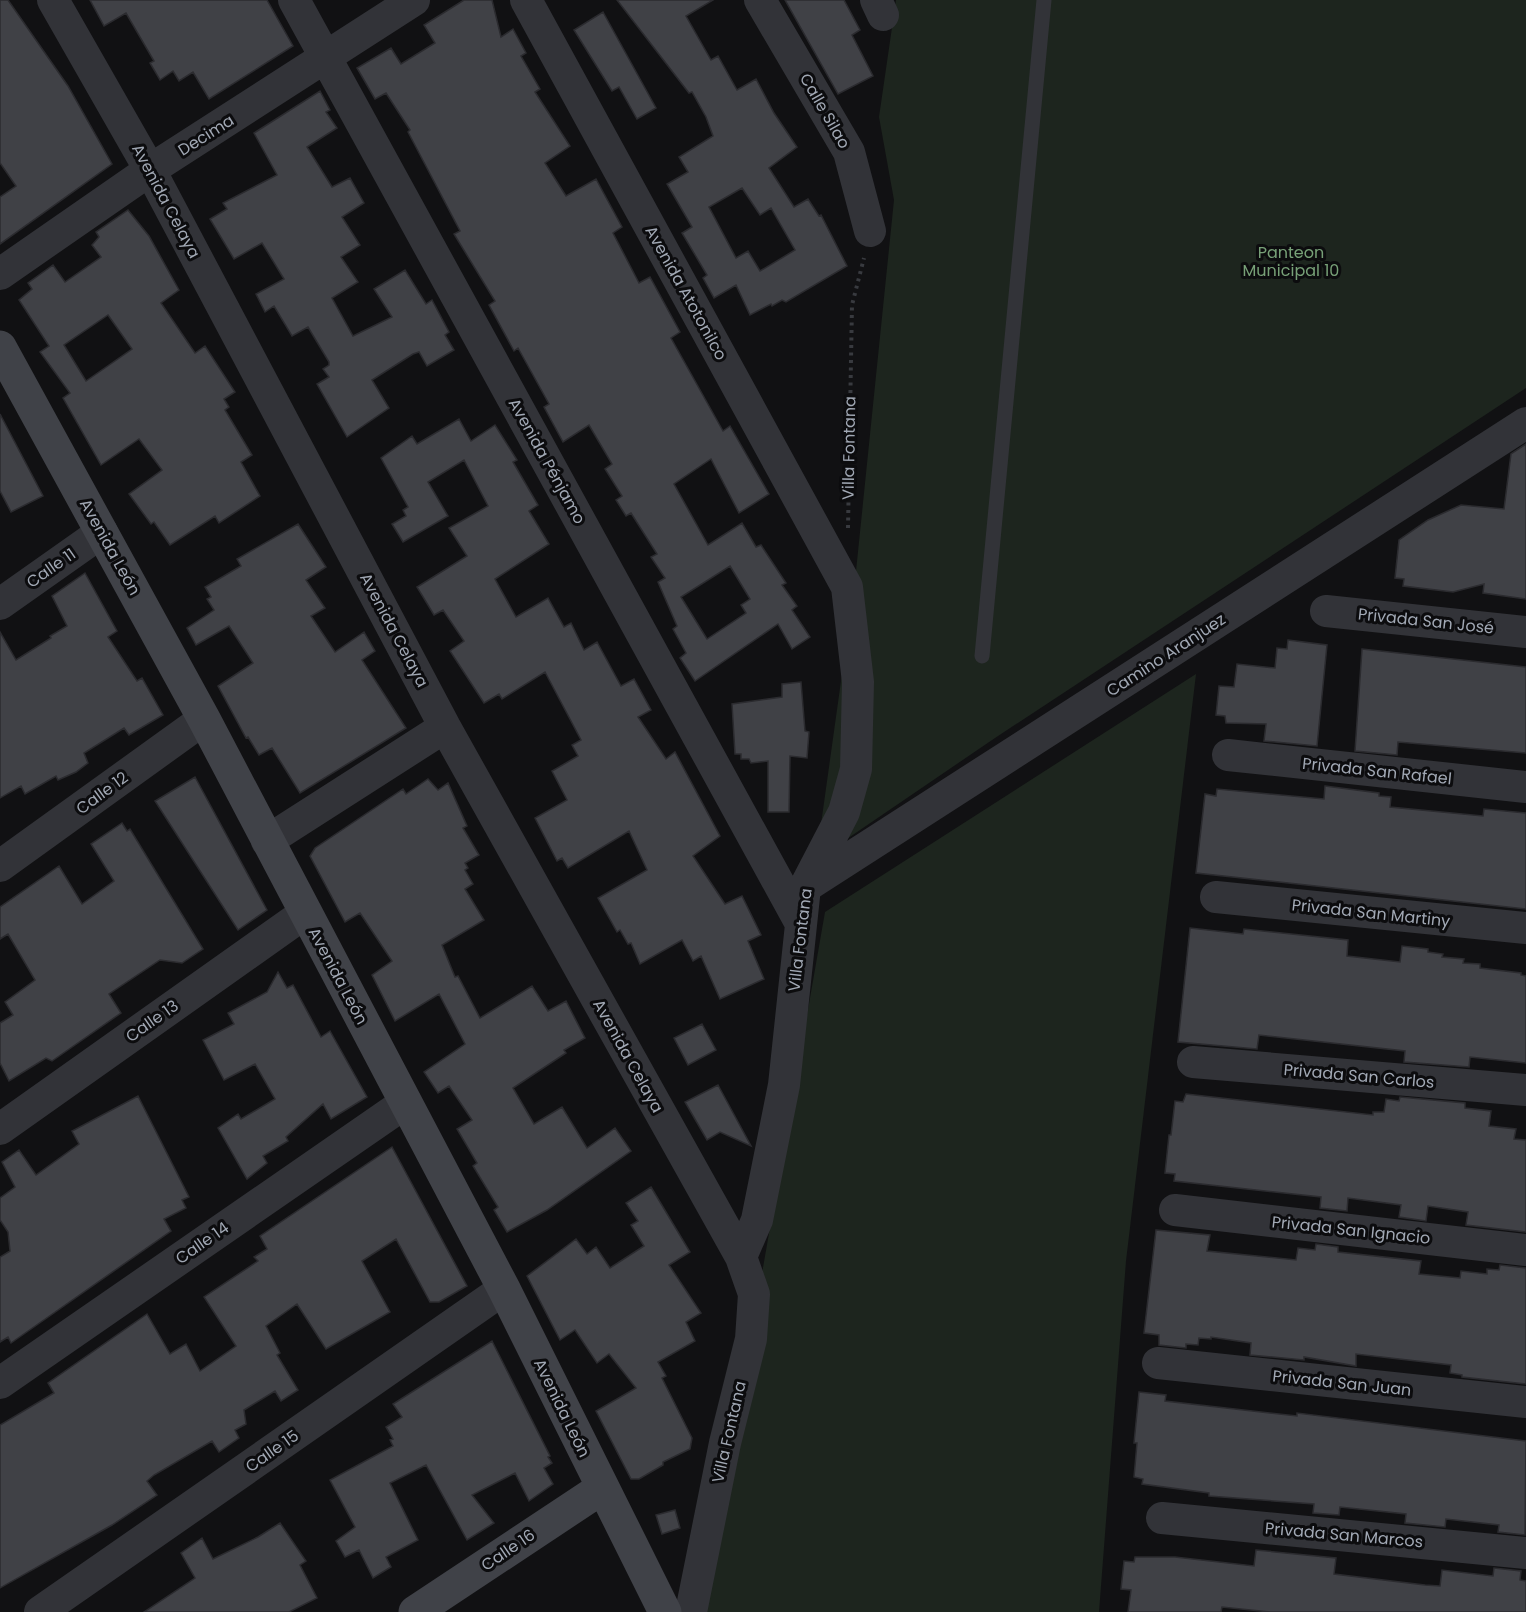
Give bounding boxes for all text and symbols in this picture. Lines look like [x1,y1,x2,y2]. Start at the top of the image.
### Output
street label: Calle Silao [794,69,856,153]
street label: Decima [174,109,238,161]
street label: Avenida Celaya [126,140,206,262]
street label: Avenida Atotonilco [639,222,733,364]
park label: Panteon Municipal 10 [1243,241,1339,282]
street label: Avenida Pénjamo [503,394,591,528]
street label: Villa Fontana [837,396,861,500]
street label: Avenida León [74,495,146,599]
street label: Calle 11 [22,543,80,593]
street label: Avenida Celaya [354,569,434,691]
street label: Privada San José [1357,602,1495,640]
street label: Camino Aranjuez [1102,608,1230,702]
street label: Privada San Rafael [1301,752,1453,790]
street label: Calle 12 [71,766,133,820]
street label: Villa Fontana [782,887,818,993]
street label: Privada San Martiny [1291,893,1451,933]
street label: Avenida León [303,923,373,1029]
street label: Calle 13 [121,994,183,1048]
street label: Avenida Celaya [587,995,669,1117]
street label: Privada San Carlos [1283,1058,1435,1094]
street label: Privada San Ignacio [1271,1210,1431,1250]
street label: Calle 14 [171,1216,233,1270]
street label: Avenida León [528,1355,596,1461]
street label: Privada San Juan [1271,1364,1413,1402]
street label: Villa Fontana [706,1379,752,1485]
street label: Calle 15 [241,1424,303,1478]
street label: Privada San Marcos [1264,1517,1424,1553]
street label: Calle 16 [476,1524,540,1576]

